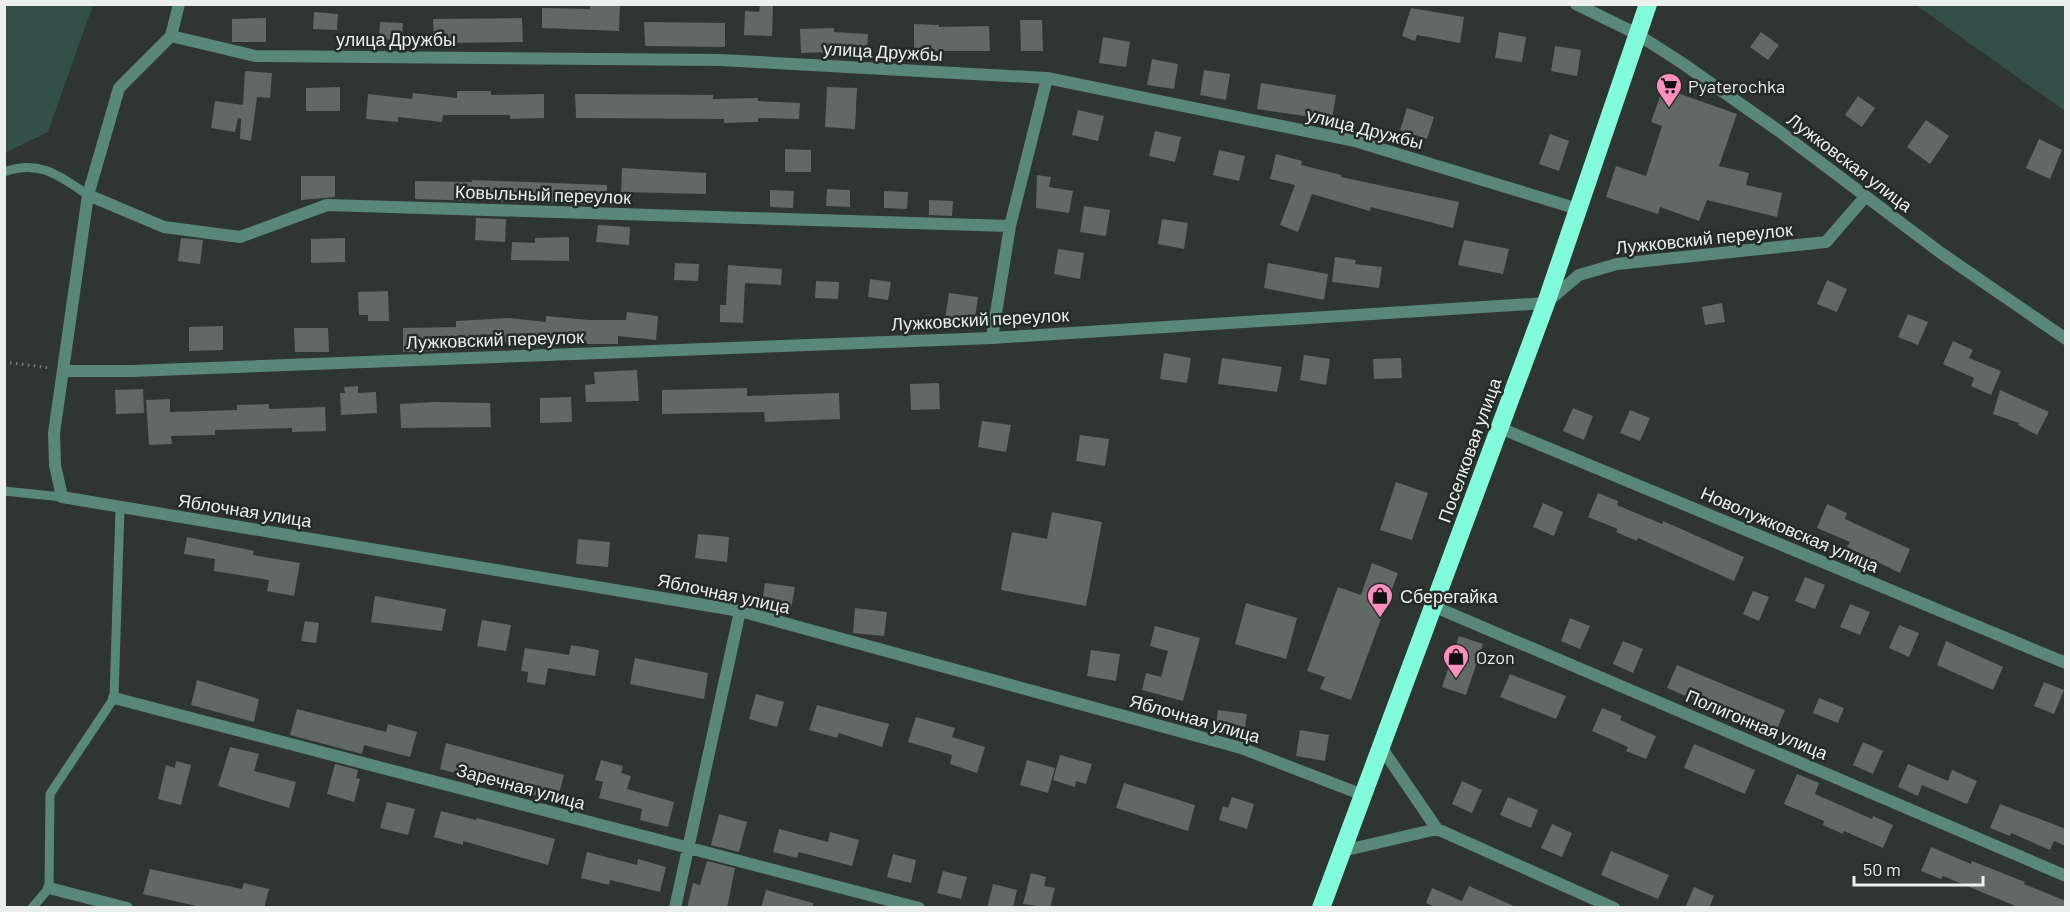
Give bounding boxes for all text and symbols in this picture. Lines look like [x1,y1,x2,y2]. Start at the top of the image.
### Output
street label: улица Дружбы [336,28,456,50]
street label: улица Дружбы [823,37,943,65]
supermarket icon: Pyaterochka [1654,71,1684,109]
place label: Pyaterochka [1688,75,1785,97]
street label: улица Дружбы [1304,103,1426,153]
street label: Лужковская улица [1783,108,1918,217]
street label: Ковыльный переулок [455,180,632,208]
street label: Лужковский переулок [1614,218,1794,258]
street label: Лужковский переулок [891,303,1070,335]
street label: Лужковский переулок [406,325,584,353]
street label: Поселковая улица [1433,374,1506,525]
street label: Новолужковская улица [1698,482,1883,577]
street label: Яблочная улица [177,489,314,532]
street label: Яблочная улица [656,568,793,618]
shop icon: Сберегайка [1365,581,1395,619]
place label: Сберегайка [1400,585,1499,607]
shop icon: Ozon [1441,642,1471,680]
place label: Ozon [1476,646,1515,668]
street label: Полигонная улица [1683,684,1832,764]
street label: Яблочная улица [1127,689,1264,747]
street label: Заречная улица [454,758,589,814]
scale bar [1854,849,1983,887]
text: 50 m [1863,858,1901,880]

